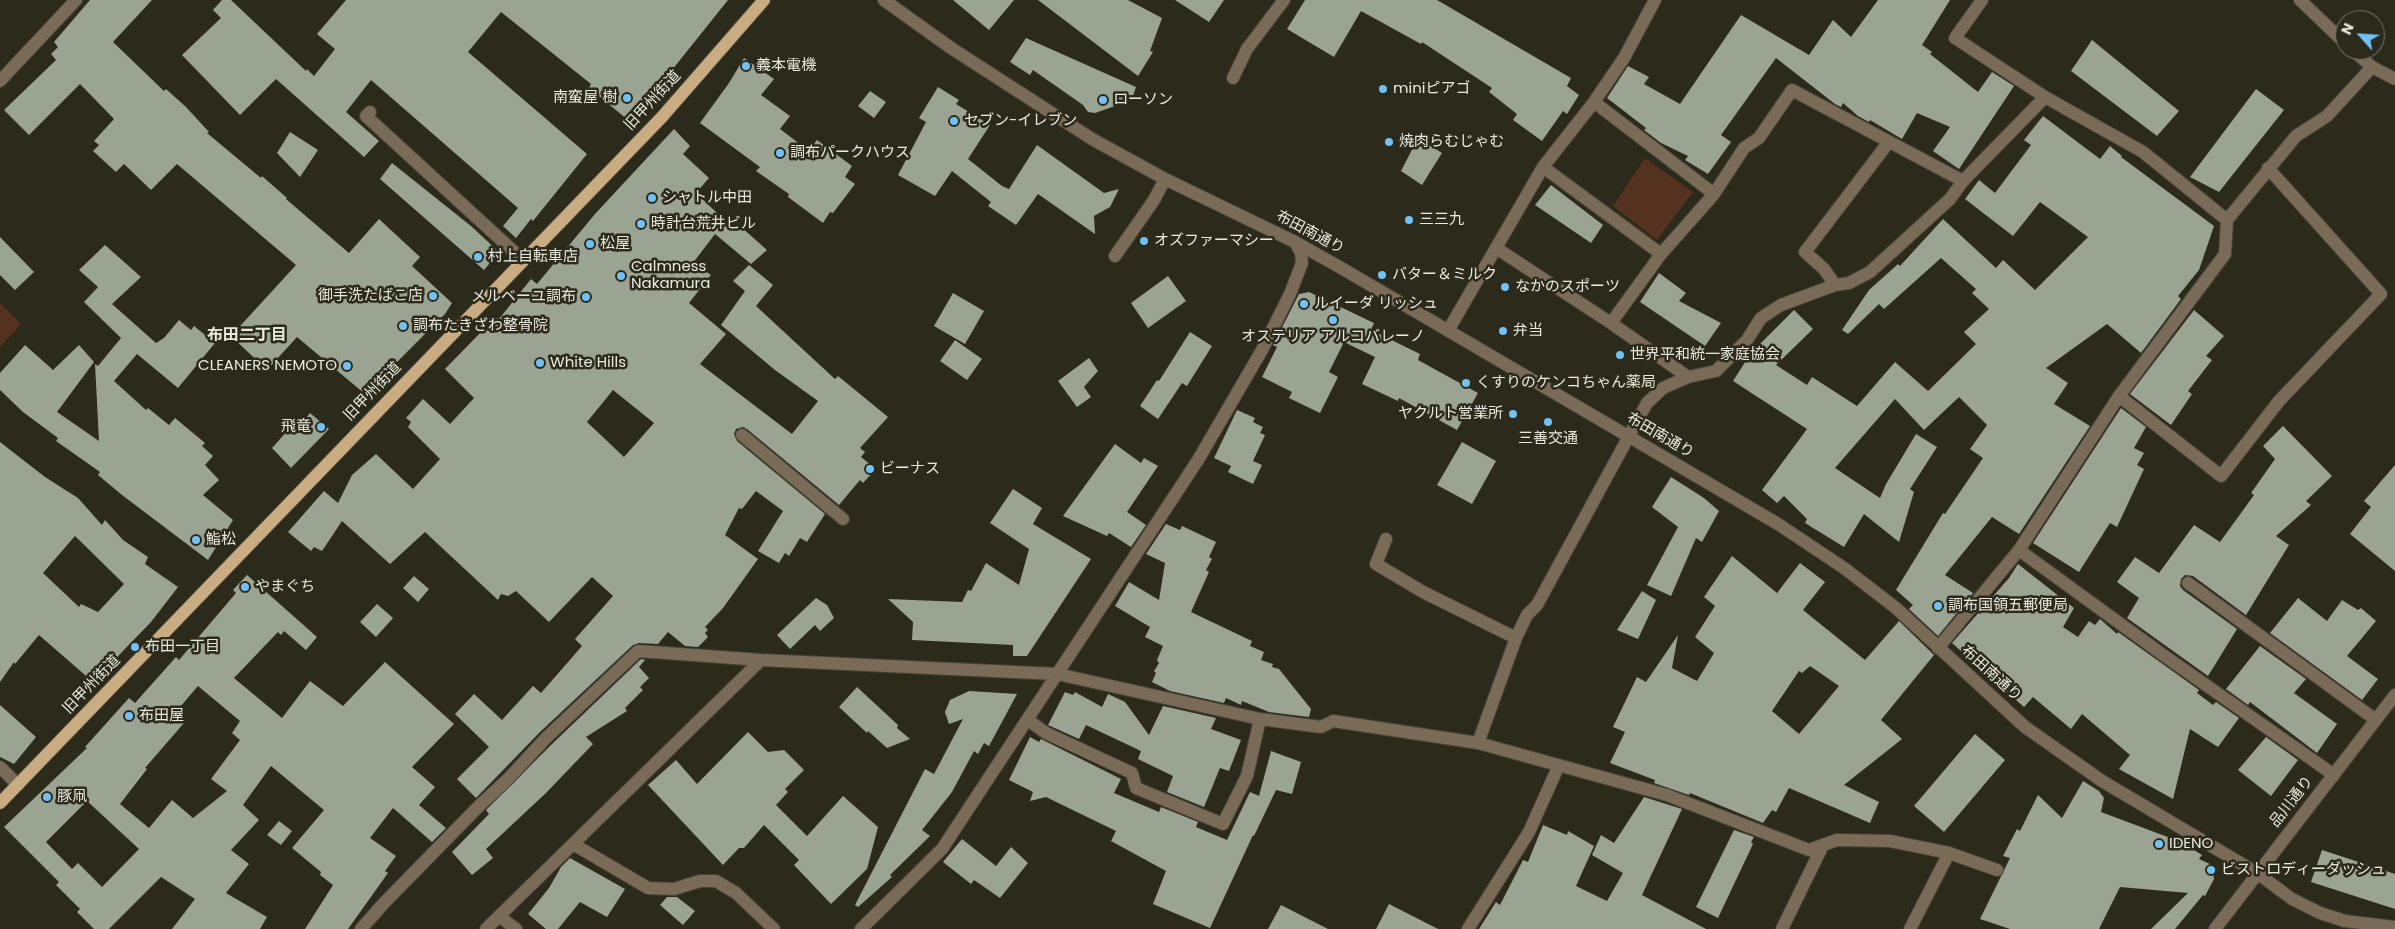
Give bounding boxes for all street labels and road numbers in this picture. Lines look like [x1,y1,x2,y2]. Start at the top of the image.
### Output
street label: 旧甲州街道 [621,67,685,135]
street label: 布田南通り [1273,207,1347,259]
street label: 旧甲州街道 [340,359,406,425]
street label: 布田南通り [1623,409,1697,463]
street label: 布田南通り [1957,642,2025,706]
street label: 旧甲州街道 [59,652,125,718]
street label: 品川通り [2266,773,2318,831]

